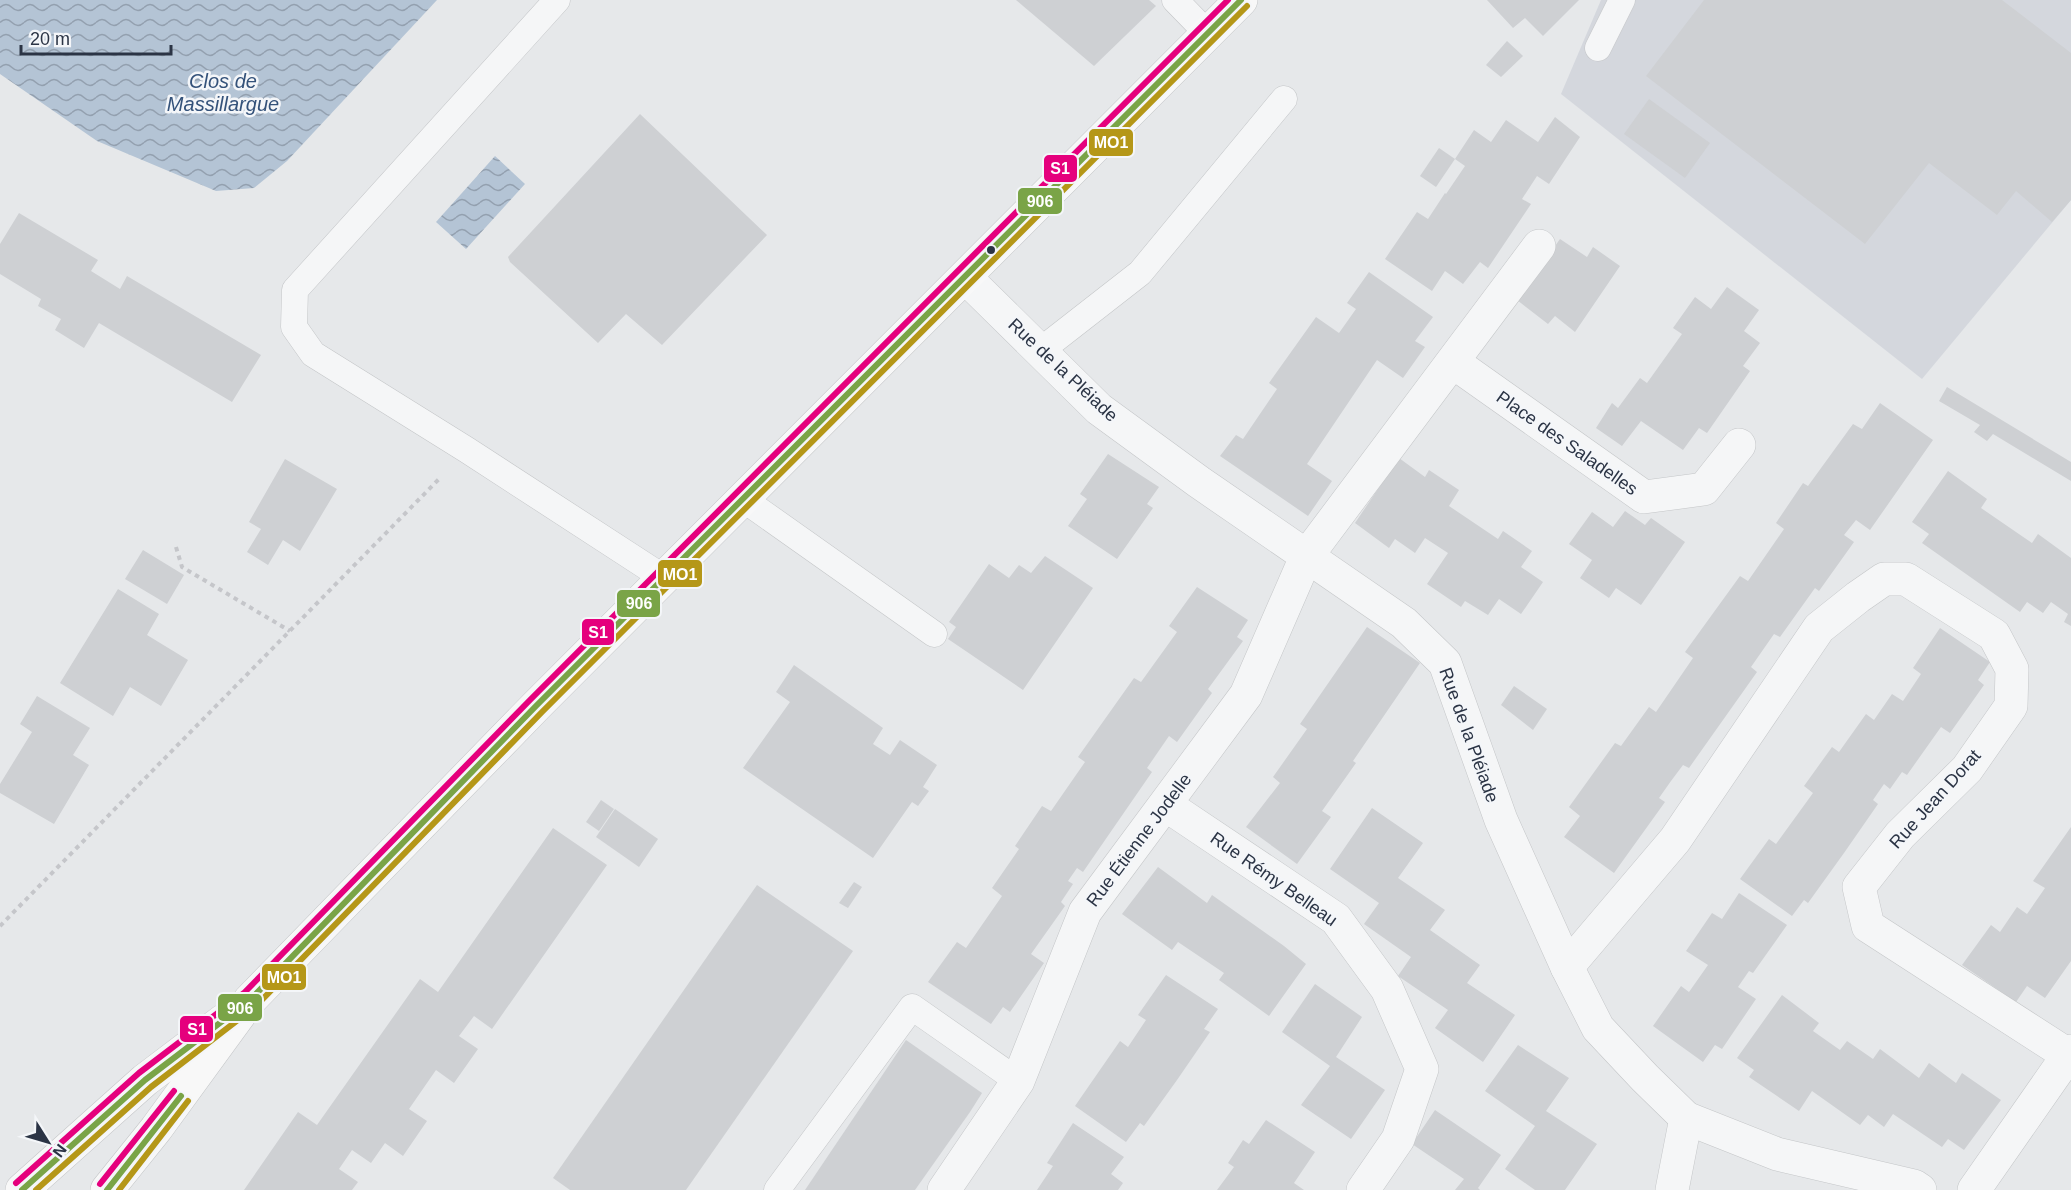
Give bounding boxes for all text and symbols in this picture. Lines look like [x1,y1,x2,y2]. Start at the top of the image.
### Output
scale bar [21,18,171,56]
text: 20 m [30,29,70,49]
water label: Clos de Massillargue [167,70,279,115]
line badge: MO1 [1088,128,1134,157]
text: MO1 [1094,134,1128,151]
line badge: S1 [1043,154,1078,183]
text: S1 [1050,160,1070,177]
line badge: 906 [1017,187,1063,215]
text: 906 [1027,193,1053,210]
unlabelled marker [985,244,997,256]
street label: Rue de la Pléiade [1004,314,1122,426]
street label: Place des Saladelles [1493,387,1641,499]
line badge: MO1 [657,559,703,588]
text: MO1 [663,566,697,583]
line badge: 906 [616,589,661,618]
text: 906 [626,595,652,612]
line badge: S1 [581,618,615,646]
text: S1 [588,624,608,641]
street label: Rue de la Pléiade [1435,665,1503,805]
street label: Rue Jean Dorat [1885,745,1985,853]
street label: Rue Étienne Jodelle [1083,770,1195,910]
street label: Rue Rémy Belleau [1207,828,1341,930]
line badge: MO1 [261,963,307,991]
text: MO1 [267,969,301,986]
line badge: 906 [217,993,263,1022]
text: 906 [227,1000,253,1017]
line badge: S1 [179,1015,214,1043]
text: S1 [187,1021,207,1038]
north arrow [18,1112,78,1172]
text: N [49,1141,70,1160]

